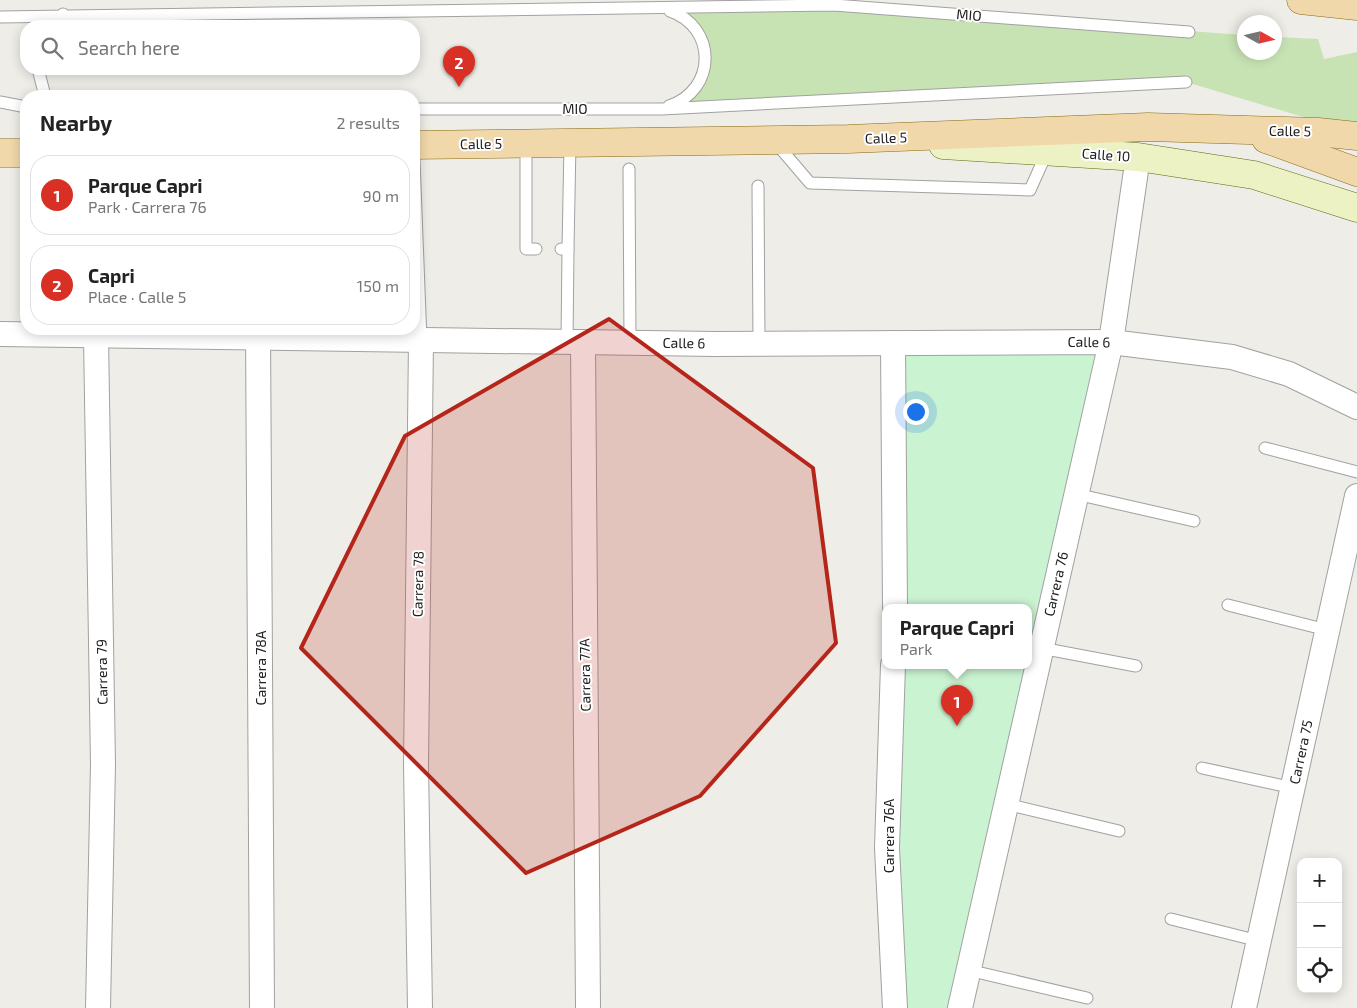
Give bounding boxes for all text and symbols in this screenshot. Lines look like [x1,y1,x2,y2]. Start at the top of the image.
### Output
street label: MIO [956,5,982,24]
north arrow [1237,15,1282,60]
search box [20,20,420,75]
icon: search [38,34,66,62]
text: Search here [78,36,180,59]
pin: 2 [443,46,475,87]
street label: MIO [562,100,588,117]
text: Nearby [40,110,112,135]
text: 2 results [337,113,400,132]
street label: Calle 5 [1269,122,1311,139]
street label: Calle 5 [865,128,907,147]
street label: Calle 5 [460,135,502,152]
street label: Calle 10 [1081,144,1131,165]
text: Parque Capri [88,174,203,197]
text: 1 [54,186,60,205]
text: 90 m [363,186,399,205]
text: Park · Carrera 76 [88,197,207,216]
text: Capri [88,264,135,287]
text: 2 [52,276,62,295]
text: 150 m [357,276,399,295]
text: Place · Calle 5 [88,287,186,306]
street label: Calle 6 [1068,333,1110,350]
street label: Calle 6 [663,334,705,351]
your location [903,399,929,425]
street label: Carrera 76 [1040,550,1071,618]
street label: Carrera 78 [408,551,427,617]
popup [882,604,1032,669]
text: Parque Capri [900,616,1014,639]
street label: Carrera 78A [252,630,269,706]
street label: Carrera 77A [575,638,594,712]
street label: Carrera 79 [92,639,111,705]
text: Park [900,639,932,658]
pin: 1 [941,685,973,726]
street label: Carrera 75 [1285,718,1316,786]
street label: Carrera 76A [880,798,897,873]
map controls [1297,858,1342,993]
button: + [1297,858,1342,903]
button: − [1297,903,1342,948]
button: locate [1297,948,1342,993]

